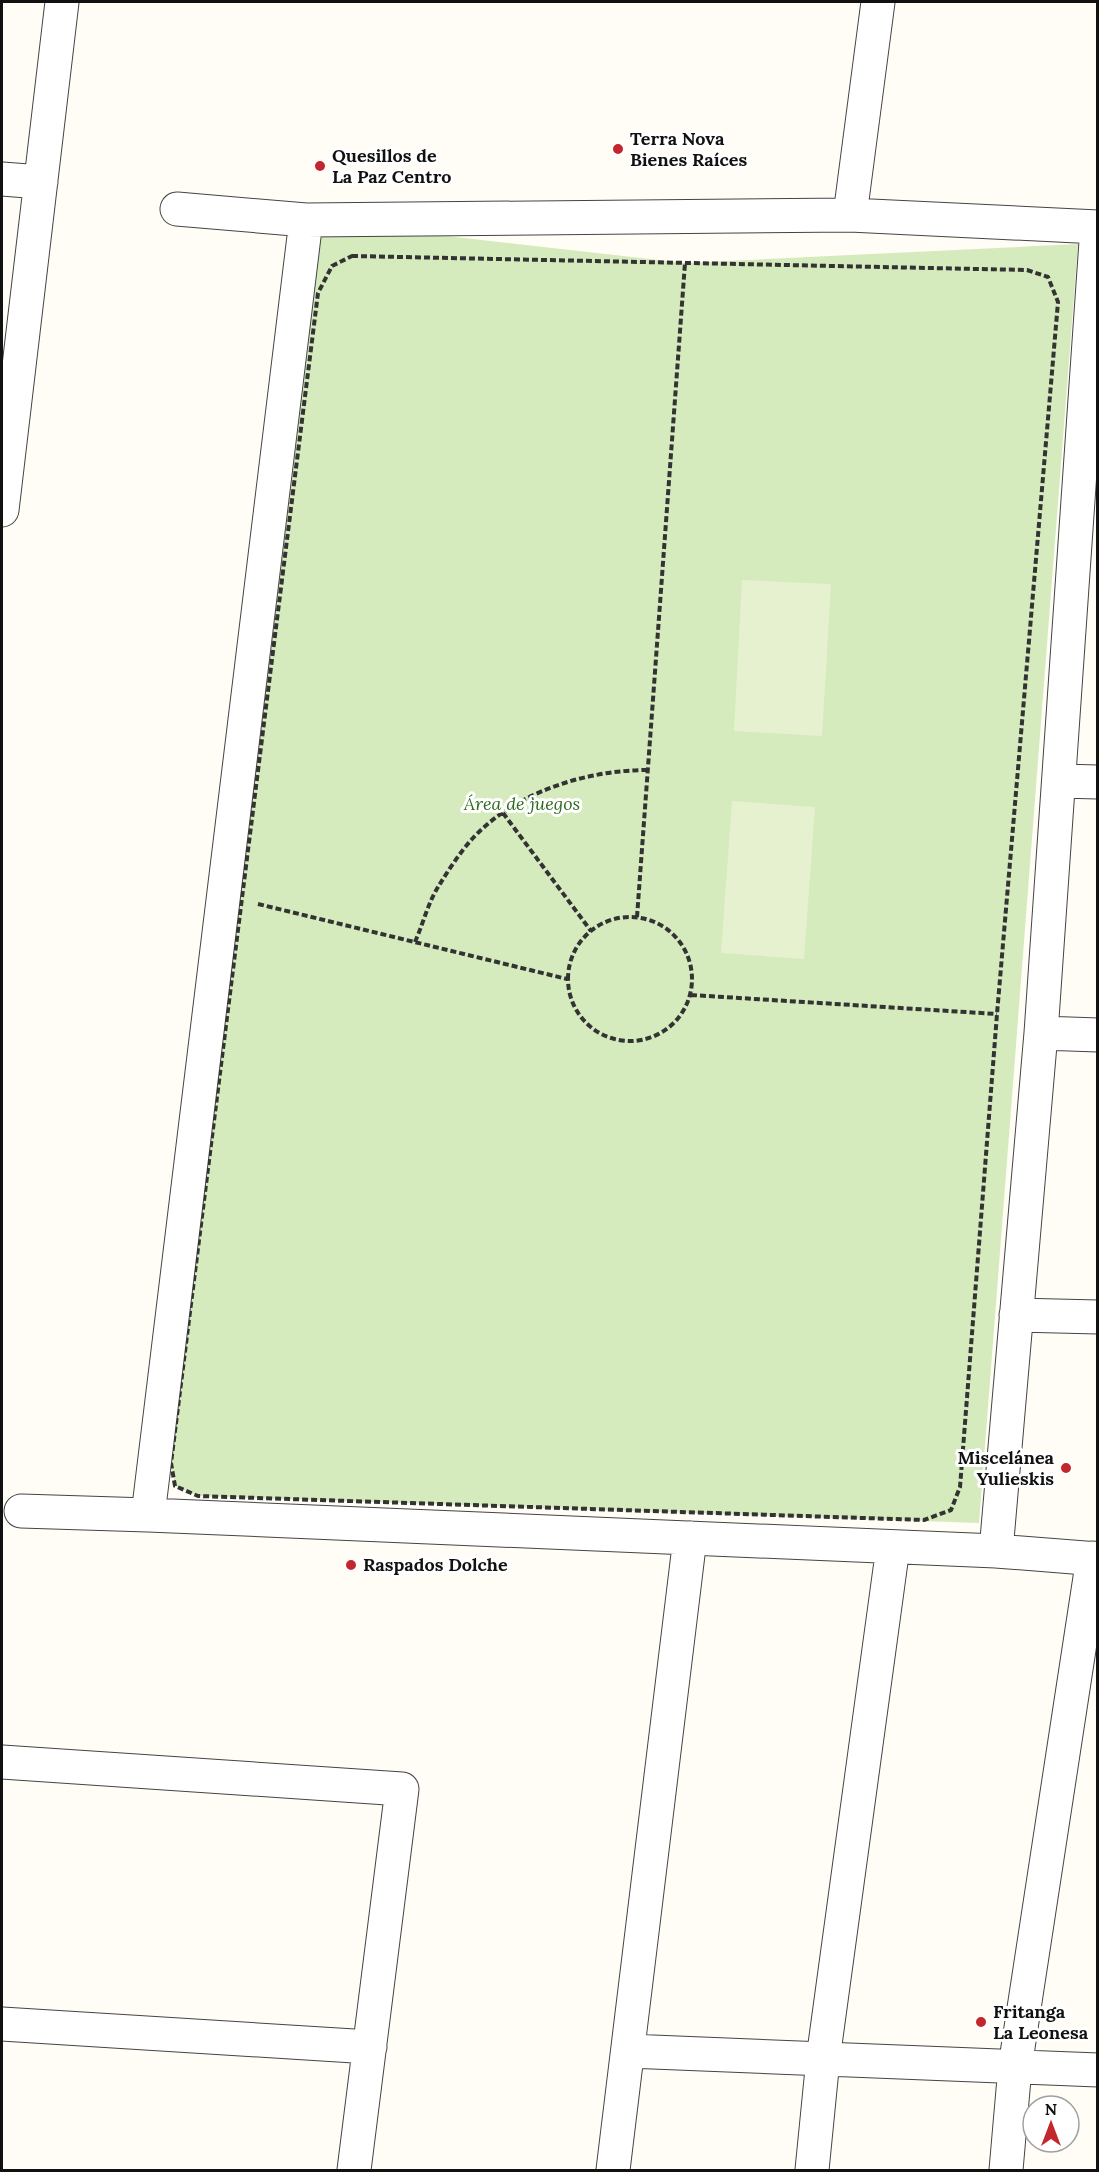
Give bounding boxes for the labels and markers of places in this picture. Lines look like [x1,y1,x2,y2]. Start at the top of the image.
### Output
place label: Terra Nova Bienes Raíces [630,127,748,171]
marker: Terra Nova Bienes Raíces [611,142,625,156]
place label: Quesillos de La Paz Centro [332,144,451,188]
marker: Quesillos de La Paz Centro [313,159,327,173]
place label: Miscelánea Yulieskis [957,1446,1055,1490]
marker: Miscelánea Yulieskis [1059,1461,1073,1475]
place label: Raspados Dolche [363,1553,508,1576]
marker: Raspados Dolche [344,1558,358,1572]
place label: Fritanga La Leonesa [993,2000,1089,2044]
marker: Fritanga La Leonesa [974,2015,988,2029]

